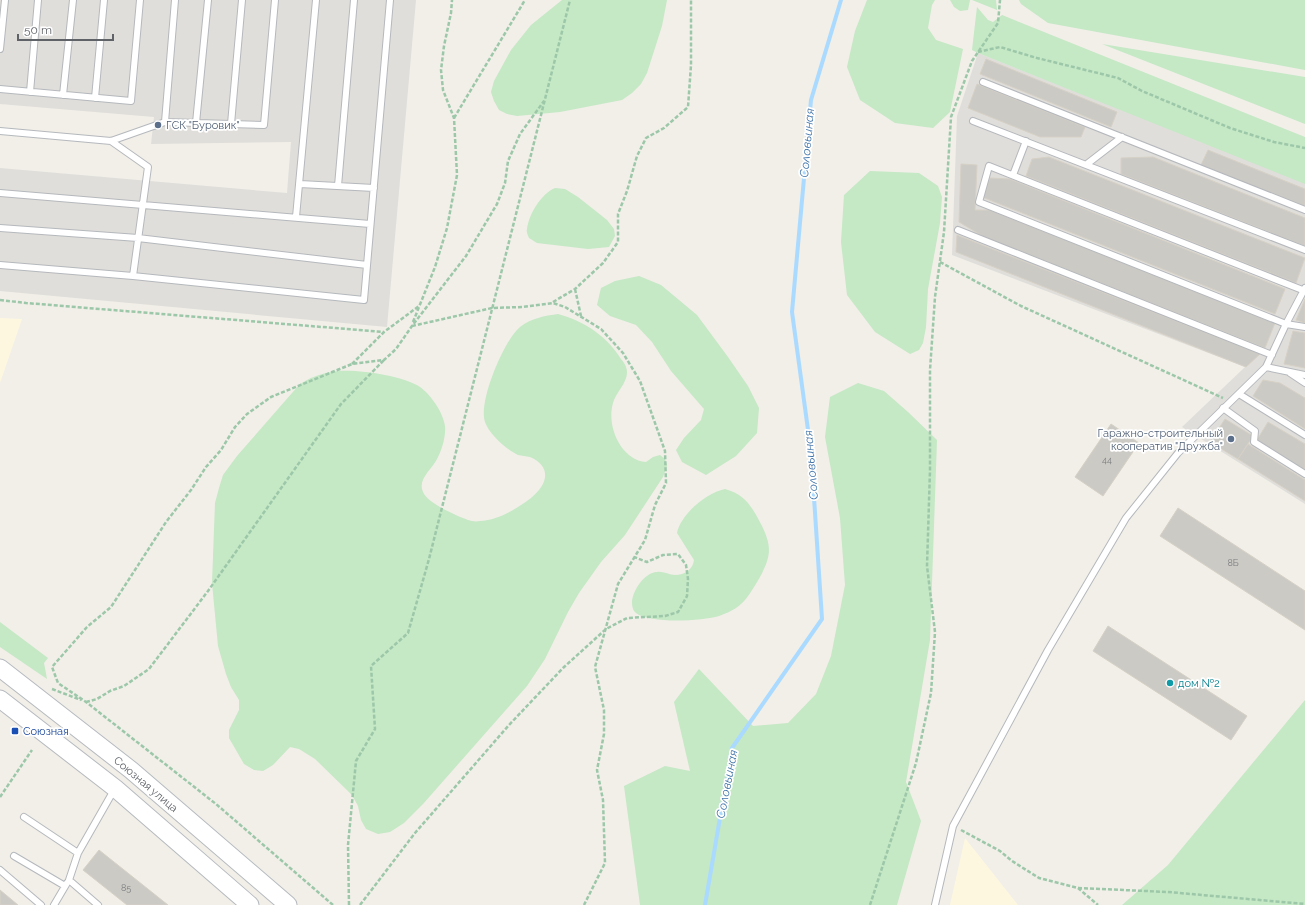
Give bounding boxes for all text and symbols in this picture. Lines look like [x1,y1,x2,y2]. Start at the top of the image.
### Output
scale bar [18,16,113,42]
text: 50 m [24,23,52,37]
water label: Соловьиная [797,107,817,178]
place label: ГСК "Буровик" [166,119,240,132]
marker: ГСК "Буровик" [153,120,163,130]
place label: Гаражно-строительный кооператив "Дружба" [1097,427,1223,453]
water label: Соловьиная [801,429,821,500]
marker: Гаражно-строительный кооператив "Дружба" [1226,434,1236,444]
house number: 44 [1102,455,1112,465]
house number: 8Б [1227,558,1239,568]
place label: дом №2 [1178,677,1220,690]
marker: дом №2 [1165,678,1175,688]
place label: Союзная [23,725,69,738]
marker: Союзная [10,726,20,736]
water label: Соловьиная [713,748,741,820]
street label: Союзная улица [111,754,180,815]
house number: 85 [121,883,131,893]

